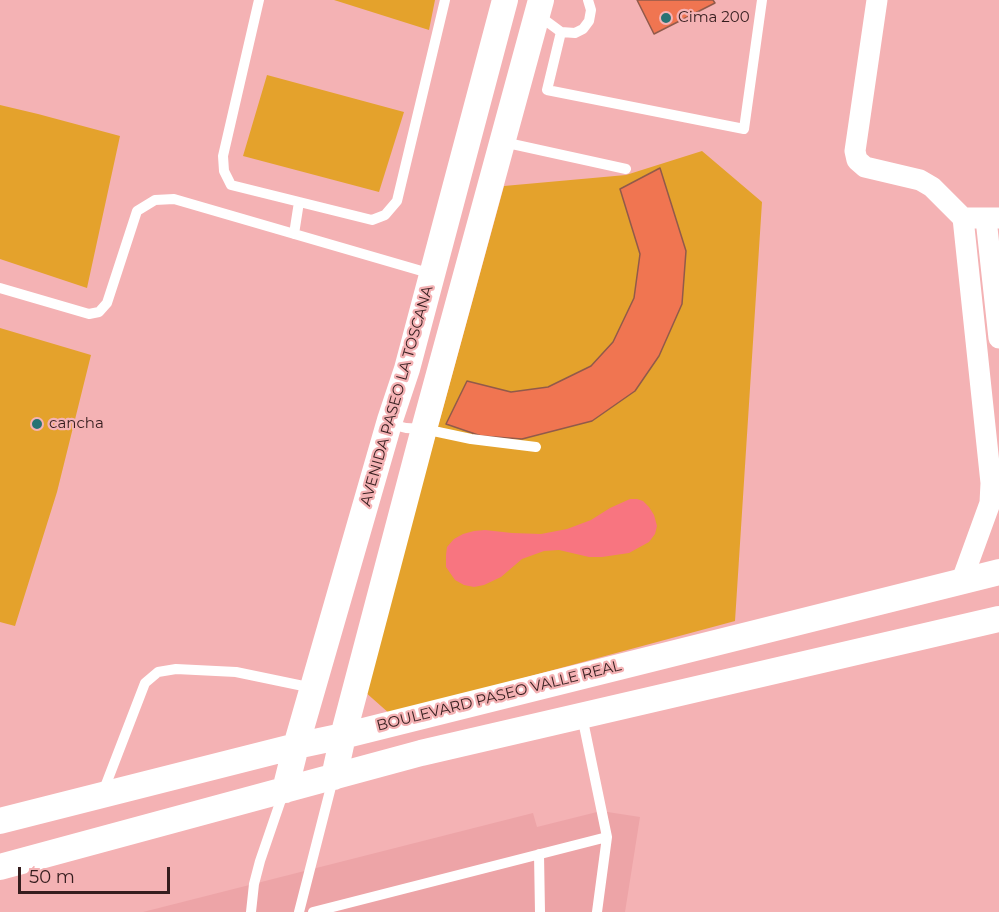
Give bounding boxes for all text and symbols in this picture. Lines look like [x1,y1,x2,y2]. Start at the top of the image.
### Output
place label: Cima 200 [678,9,750,27]
marker: Cima 200 [659,11,673,25]
street label: AVENIDA PASEO LA TOSCANA [357,284,437,508]
place label: cancha [49,415,104,433]
marker: cancha [30,417,44,431]
street label: BOULEVARD PASEO VALLE REAL [375,657,623,735]
scale bar [21,855,172,893]
text: 50 m [29,866,75,888]

